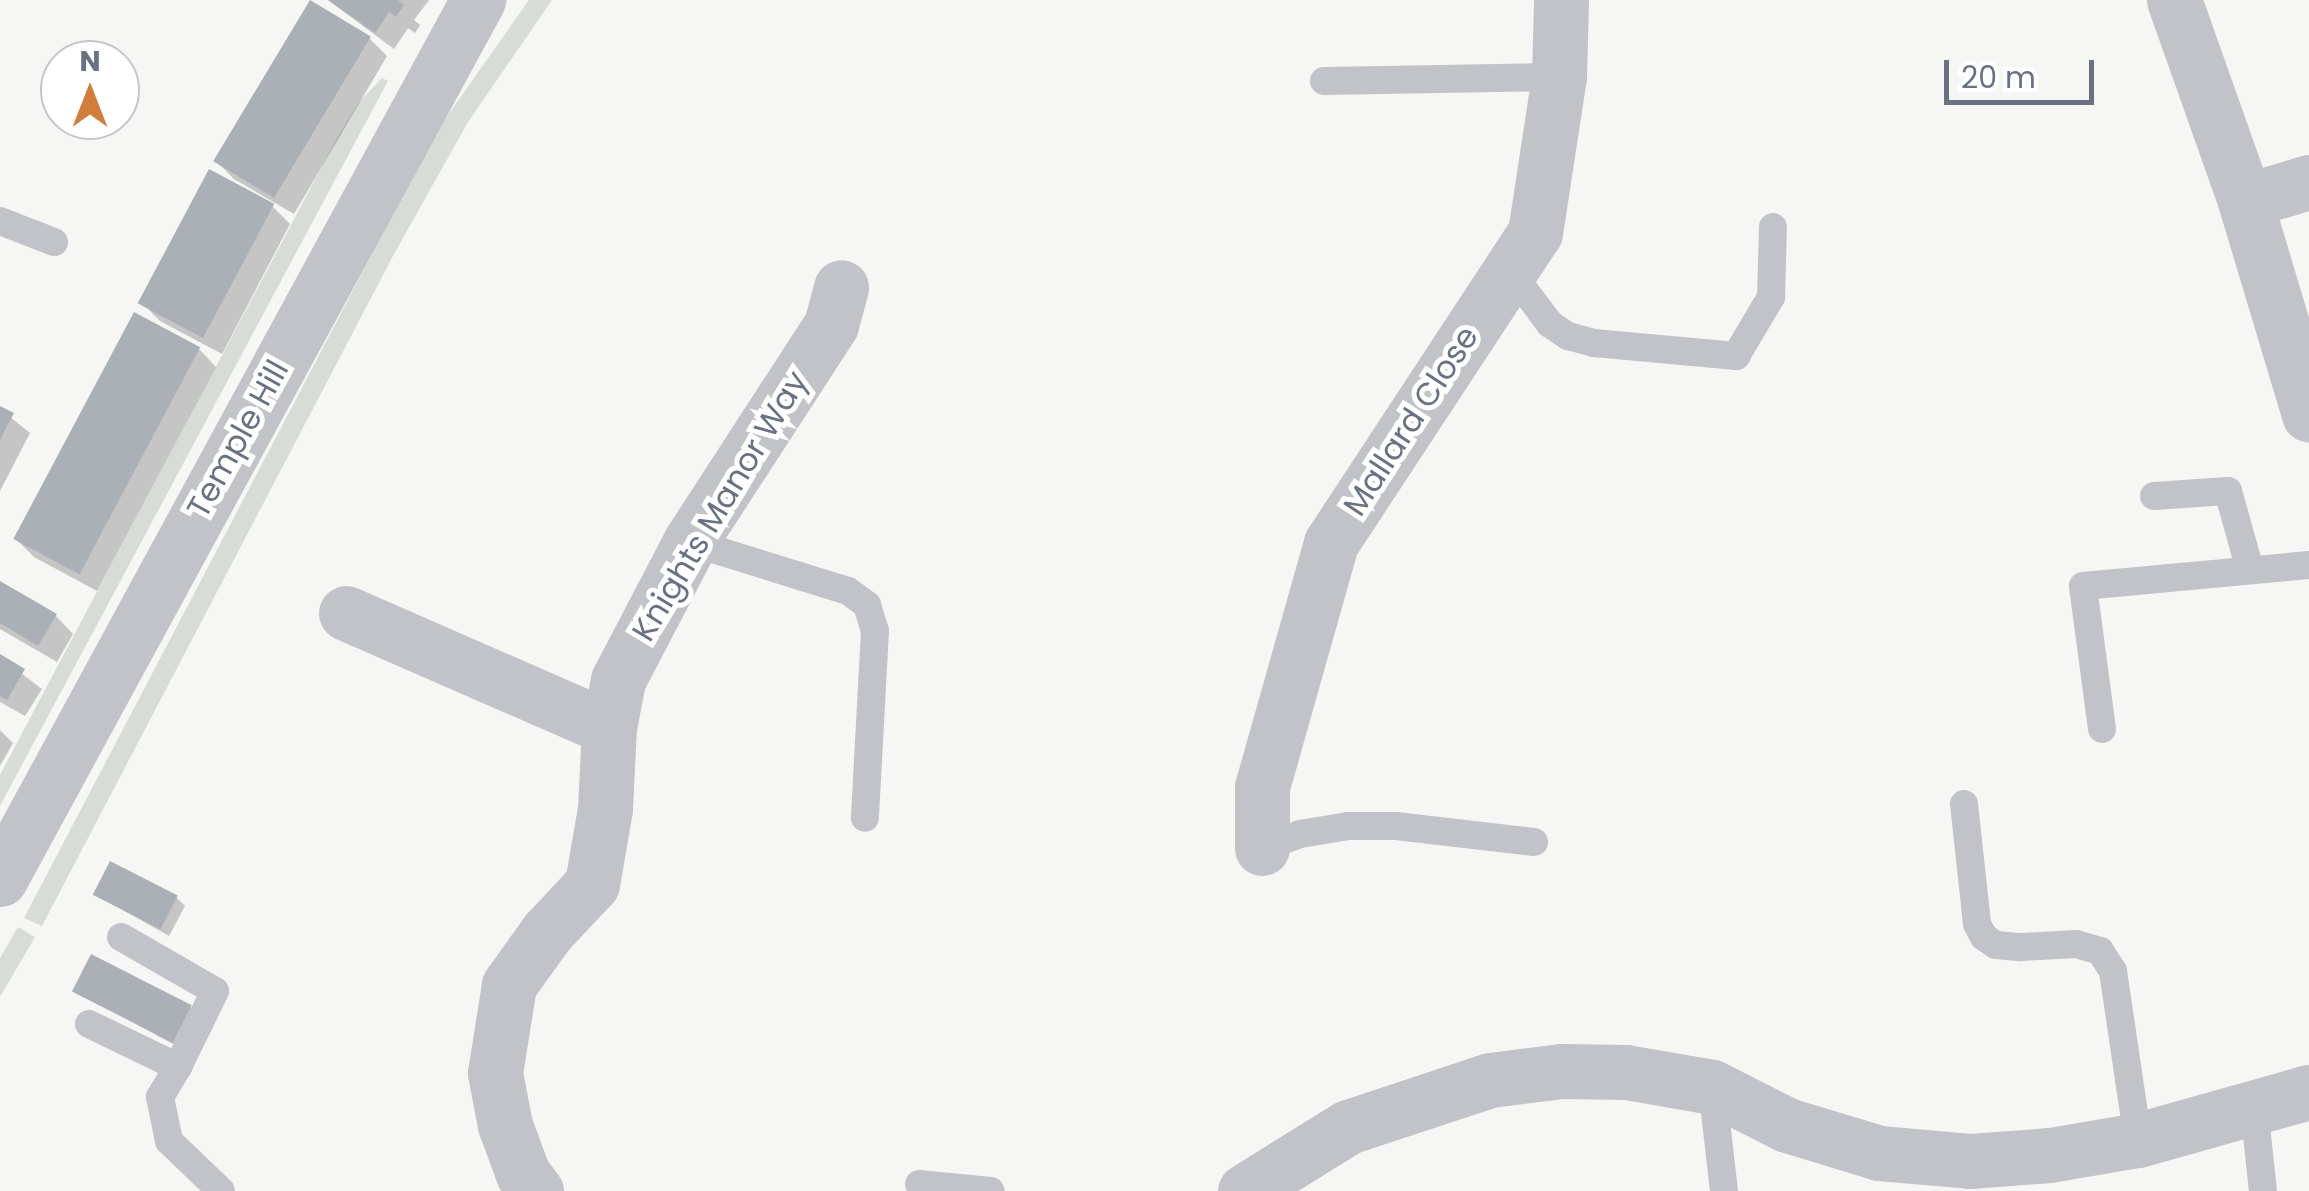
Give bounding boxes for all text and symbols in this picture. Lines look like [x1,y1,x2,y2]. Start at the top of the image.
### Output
north arrow [40,40,140,140]
scale bar [1949,40,2099,102]
text: N [79,42,101,81]
text: 20 m [1961,56,2036,99]
street label: Mallard Close [1335,319,1487,523]
street label: Temple Hill [179,354,297,524]
street label: Knights Manor Way [624,364,816,648]

